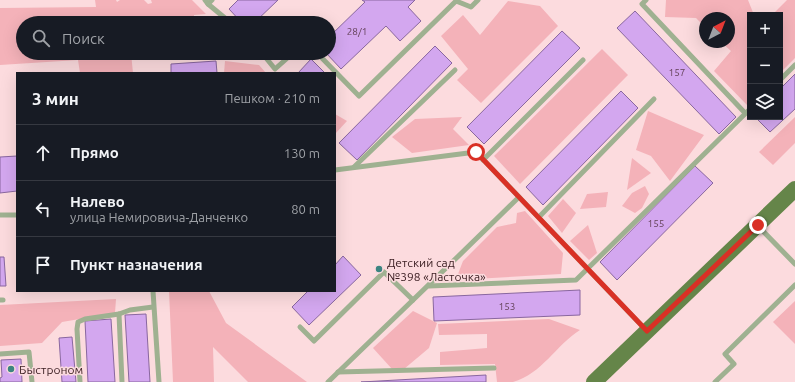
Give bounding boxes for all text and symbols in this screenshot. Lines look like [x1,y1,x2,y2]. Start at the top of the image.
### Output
north arrow [699,12,735,48]
map controls [747,12,783,120]
button: + [747,12,783,48]
search box [16,16,336,60]
house number: 28/1 [347,26,367,37]
icon: search [30,27,52,49]
text: Поиск [62,30,105,47]
button: − [747,48,783,84]
house number: 157 [669,67,685,78]
button: layers [747,84,783,120]
text: 3 мин [32,89,79,108]
text: Пешком · 210 m [224,91,320,105]
icon: ahead [32,142,54,164]
route start [467,143,485,161]
text: Прямо [70,144,119,161]
text: 130 m [284,146,320,160]
text: Налево [70,193,125,210]
icon: left [32,198,54,220]
text: 80 m [291,202,320,216]
text: улица Немировича-Данченко [70,210,248,224]
route end [749,216,767,234]
house number: 155 [648,218,664,229]
icon: arrive [32,254,54,276]
text: Пункт назначения [70,256,203,273]
place label: Детский сад №398 «Ласточка» [387,256,486,283]
marker: Детский сад №398 «Ласточка» [374,264,384,274]
house number: 153 [499,301,515,312]
place label: Быстроном [19,363,83,376]
marker: Быстроном [6,364,16,374]

